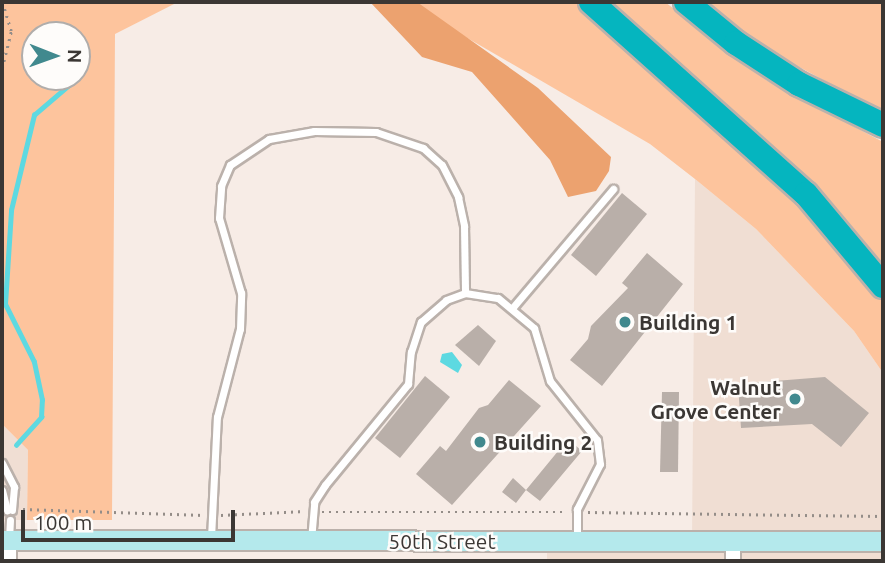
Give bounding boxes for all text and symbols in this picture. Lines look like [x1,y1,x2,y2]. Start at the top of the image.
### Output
north arrow [21,21,91,91]
text: N [64,49,86,64]
place label: Building 1 [639,309,737,335]
marker: Building 1 [617,314,633,330]
place label: Walnut Grove Center [650,374,781,424]
marker: Walnut Grove Center [787,391,803,407]
place label: Building 2 [494,429,592,455]
marker: Building 2 [472,434,488,450]
scale bar [24,496,238,540]
text: 100 m [34,510,92,534]
street label: 50th Street [388,528,496,554]

